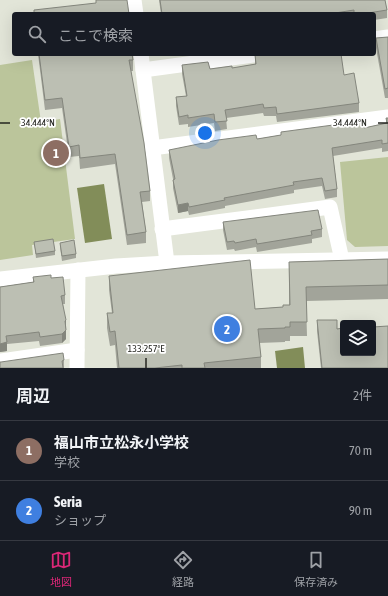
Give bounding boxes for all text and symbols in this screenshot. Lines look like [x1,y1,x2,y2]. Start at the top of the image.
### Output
search box [12,12,376,56]
icon: search [26,23,48,45]
text: ここで検索 [58,27,133,44]
text: 34.444°N [21,117,55,128]
text: 34.444°N [333,117,367,128]
your location [195,123,215,143]
pin: 1 [43,138,69,168]
pin: 2 [214,314,240,344]
map controls [340,320,376,356]
button: layers [340,320,376,356]
text: 133.257°E [128,343,165,354]
text: 周辺 [16,386,50,406]
text: 2件 [353,388,372,403]
text: 福山市立松永小学校 [54,434,189,451]
text: 1 [26,443,32,458]
text: 70 m [349,443,372,458]
text: 学校 [54,455,80,470]
text: Seria [54,493,82,510]
text: 2 [26,503,32,518]
text: 90 m [349,503,372,518]
text: ショップ [54,513,106,528]
tab: 地図 [50,549,72,589]
tab: 経路 [172,549,194,589]
tab: 保存済み [294,549,338,589]

